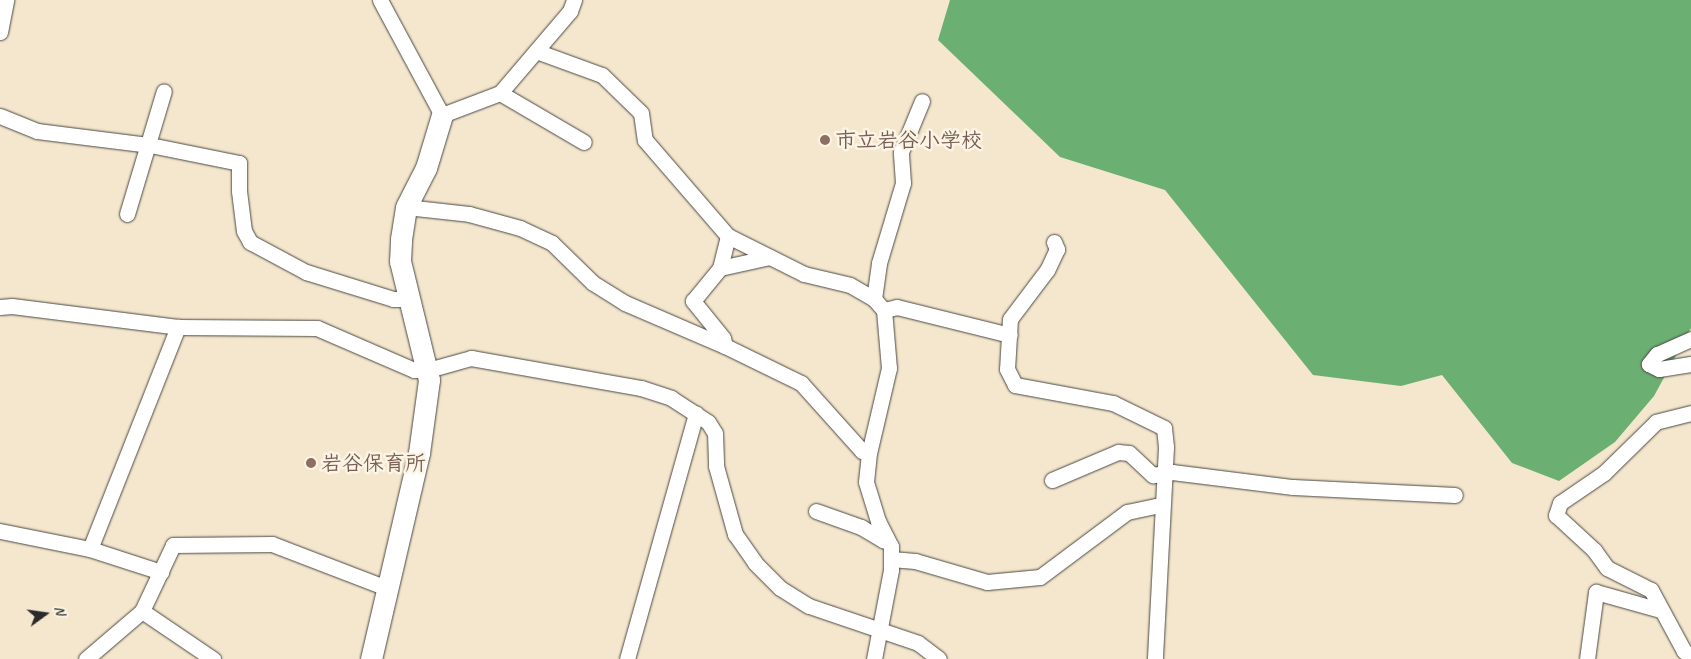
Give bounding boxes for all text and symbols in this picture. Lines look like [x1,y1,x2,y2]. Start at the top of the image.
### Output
place label: 市立岩谷小学校 [835,127,982,153]
marker: 市立岩谷小学校 [819,134,831,146]
place label: 岩谷保育所 [321,450,426,476]
marker: 岩谷保育所 [305,457,317,469]
north arrow [20,589,70,639]
text: N [51,604,69,617]

